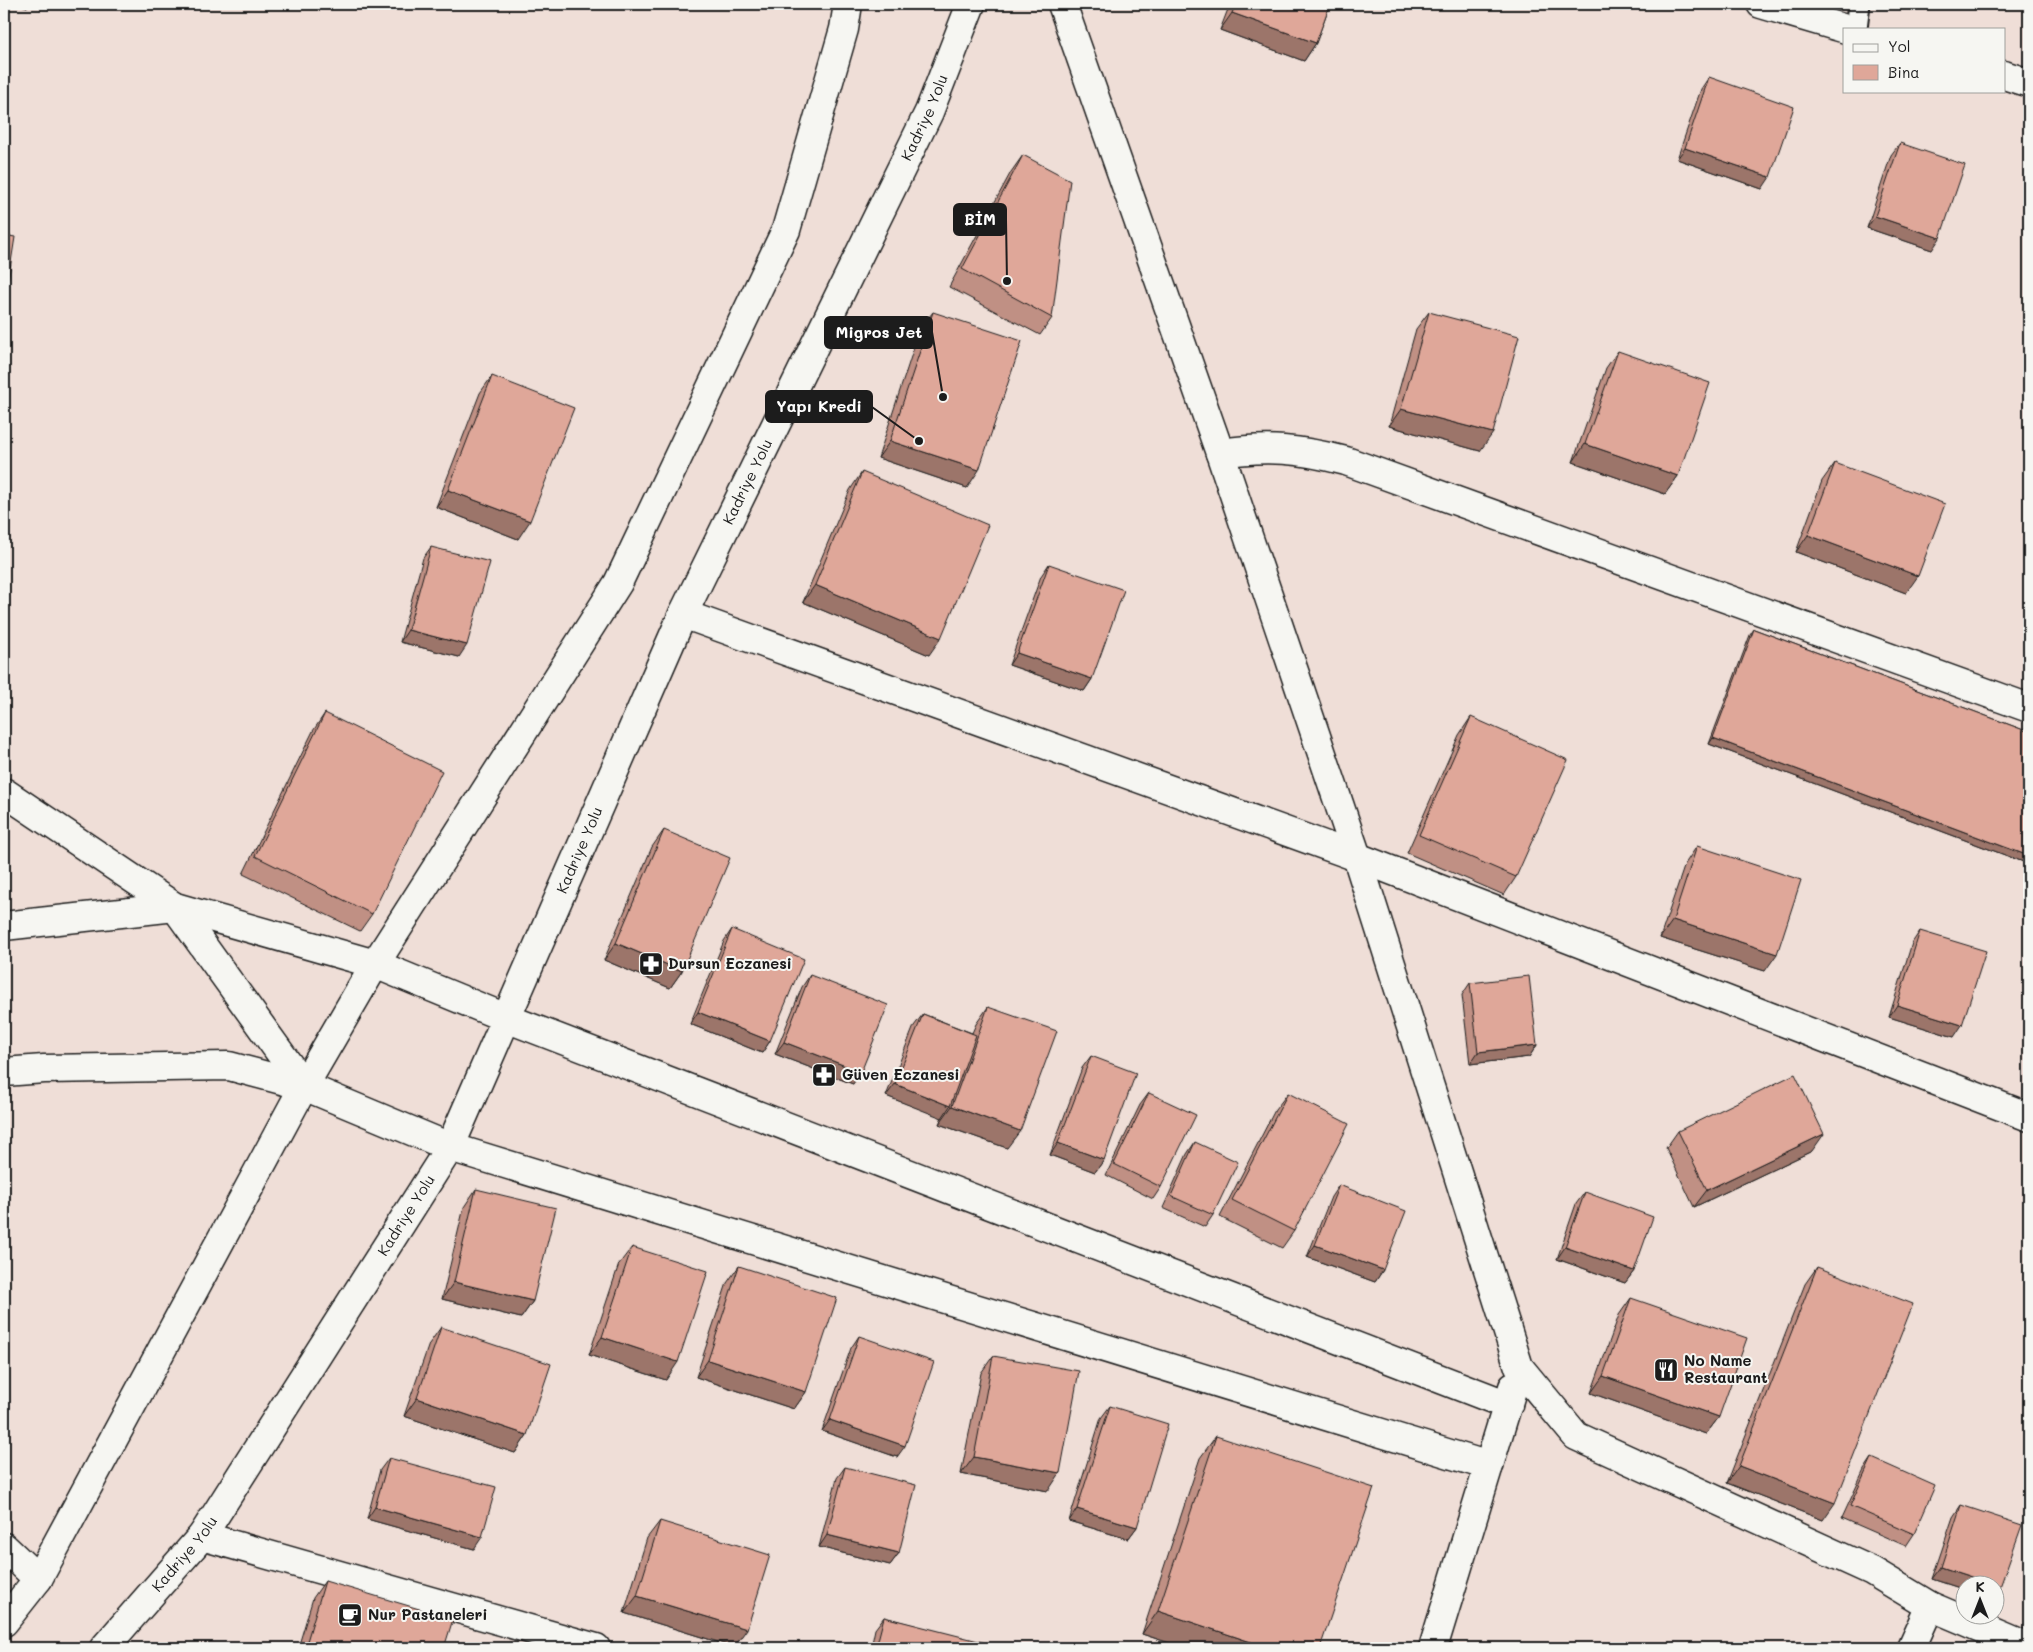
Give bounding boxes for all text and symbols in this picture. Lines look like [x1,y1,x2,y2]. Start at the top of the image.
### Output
legend [1843,28,2006,92]
text: Yol [1888,36,1911,56]
text: Bina [1888,62,1920,82]
street label: Kadriye Yolu [896,71,952,164]
callout: BİM [954,204,1006,235]
text: BİM [964,208,996,229]
callout: Migros Jet [825,317,932,348]
text: Migros Jet [836,321,922,342]
callout: Yapı Kredi [766,391,872,422]
text: Yapı Kredi [776,395,862,416]
street label: Kadriye Yolu [717,435,776,527]
street label: Kadriye Yolu [551,803,607,896]
pharmacy icon: Dursun Eczanesi [638,951,664,977]
place label: Dursun Eczanesi [668,953,792,973]
pharmacy icon: Güven Eczanesi [811,1062,837,1088]
place label: Güven Eczanesi [842,1064,960,1084]
street label: Kadriye Yolu [372,1170,439,1259]
place label: No Name Restaurant [1684,1350,1768,1387]
restaurant icon: No Name Restaurant [1653,1357,1679,1383]
street label: Kadriye Yolu [147,1512,221,1596]
north arrow [1956,1574,2006,1624]
text: K [1975,1577,1985,1596]
cafe icon: Nur Pastaneleri [337,1602,363,1628]
place label: Nur Pastaneleri [368,1604,488,1624]

